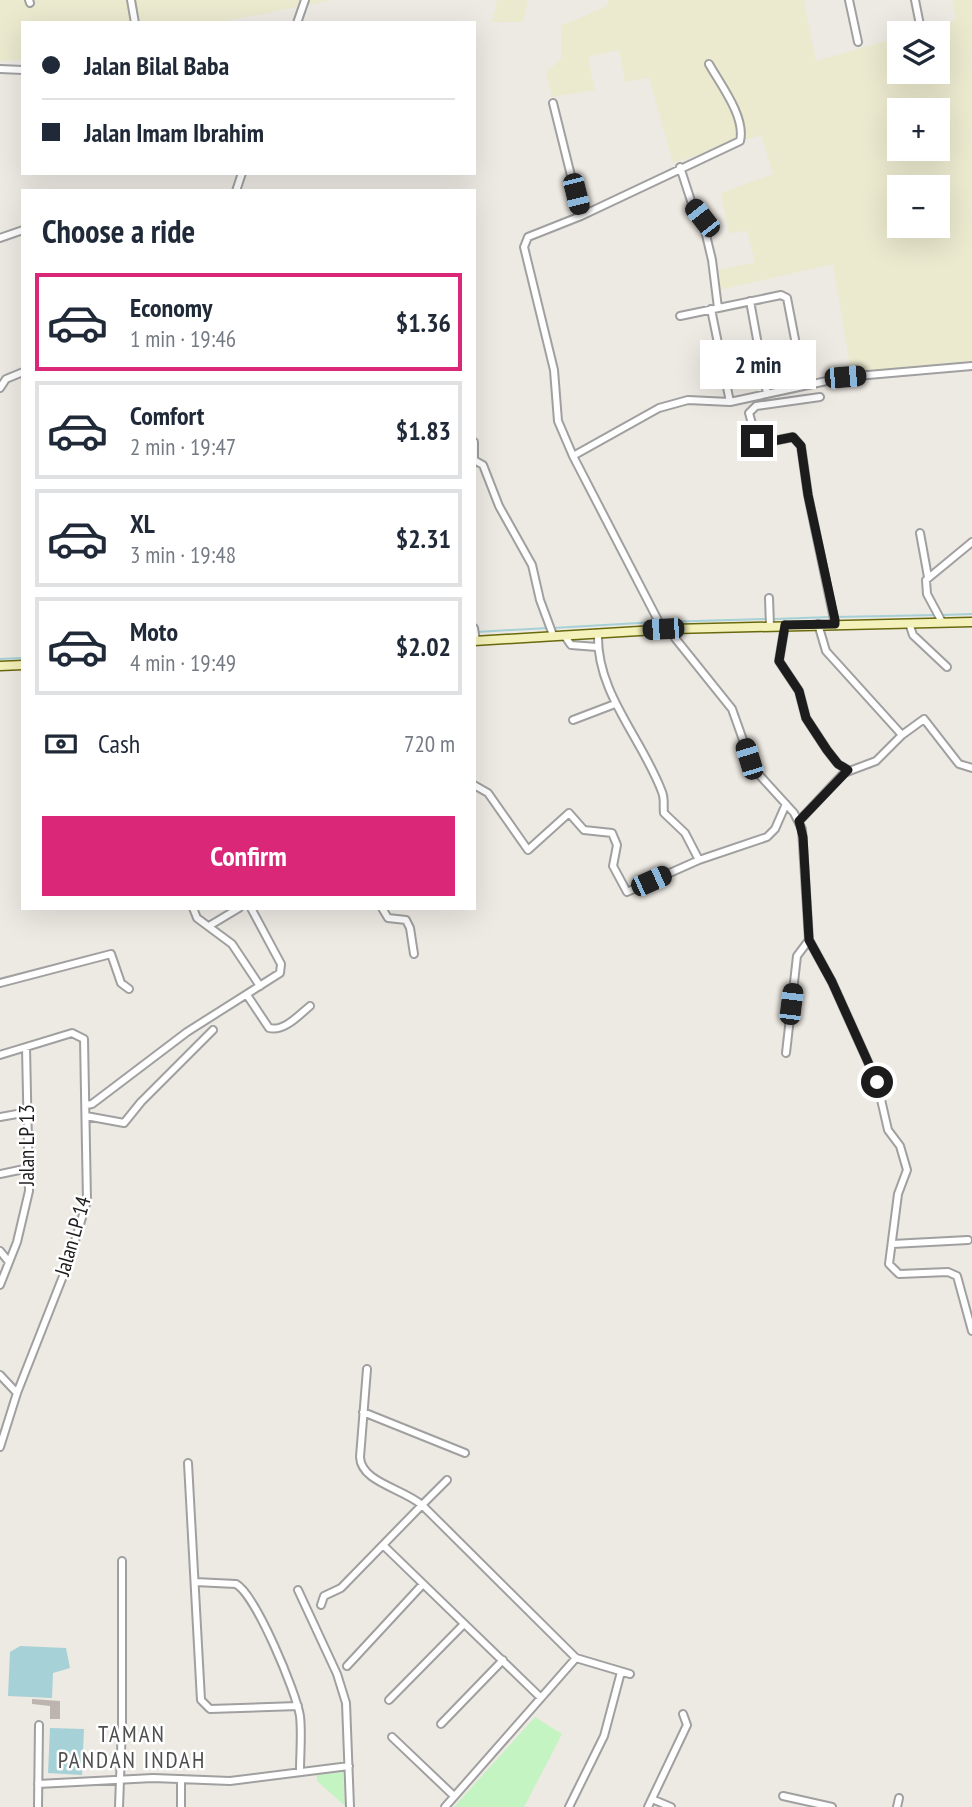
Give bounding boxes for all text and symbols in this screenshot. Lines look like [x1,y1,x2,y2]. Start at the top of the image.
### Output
map controls [887,21,950,238]
button: layers [887,21,950,84]
text: Jalan Bilal Baba [84,49,229,82]
button: + [887,98,950,161]
text: Jalan Imam Ibrahim [84,116,264,149]
car [561,171,592,217]
button: − [887,175,950,238]
car [681,195,724,241]
text: Choose a ride [42,210,195,252]
icon: car [46,291,109,354]
text: Economy [130,291,212,324]
text: $1.36 [396,306,451,339]
text: 1 min · 19:46 [130,324,236,353]
callout: 2 min [699,340,815,388]
text: 2 min [735,350,781,379]
car [824,365,867,389]
icon: car [46,399,109,462]
text: Comfort [130,399,204,432]
text: $1.83 [396,414,451,447]
route end [741,425,773,457]
text: 2 min · 19:47 [130,432,236,461]
icon: car [46,507,109,570]
text: XL [130,507,155,540]
text: $2.31 [396,522,451,555]
text: 3 min · 19:48 [130,540,236,569]
icon: car [46,615,109,678]
text: Moto [130,615,178,648]
car [642,617,685,641]
text: $2.02 [396,630,451,663]
text: 4 min · 19:49 [130,648,236,677]
icon: cash [42,725,80,763]
text: Cash [98,727,140,760]
text: 720 m [404,729,455,758]
car [733,736,766,782]
button: Confirm [42,816,455,896]
car [628,863,675,899]
car [779,982,804,1026]
route start [861,1066,893,1098]
street label: Jalan LP 13 [13,1104,40,1187]
street label: Jalan LP 14 [48,1193,97,1280]
district label: TAMAN PANDAN INDAH [58,1719,206,1774]

